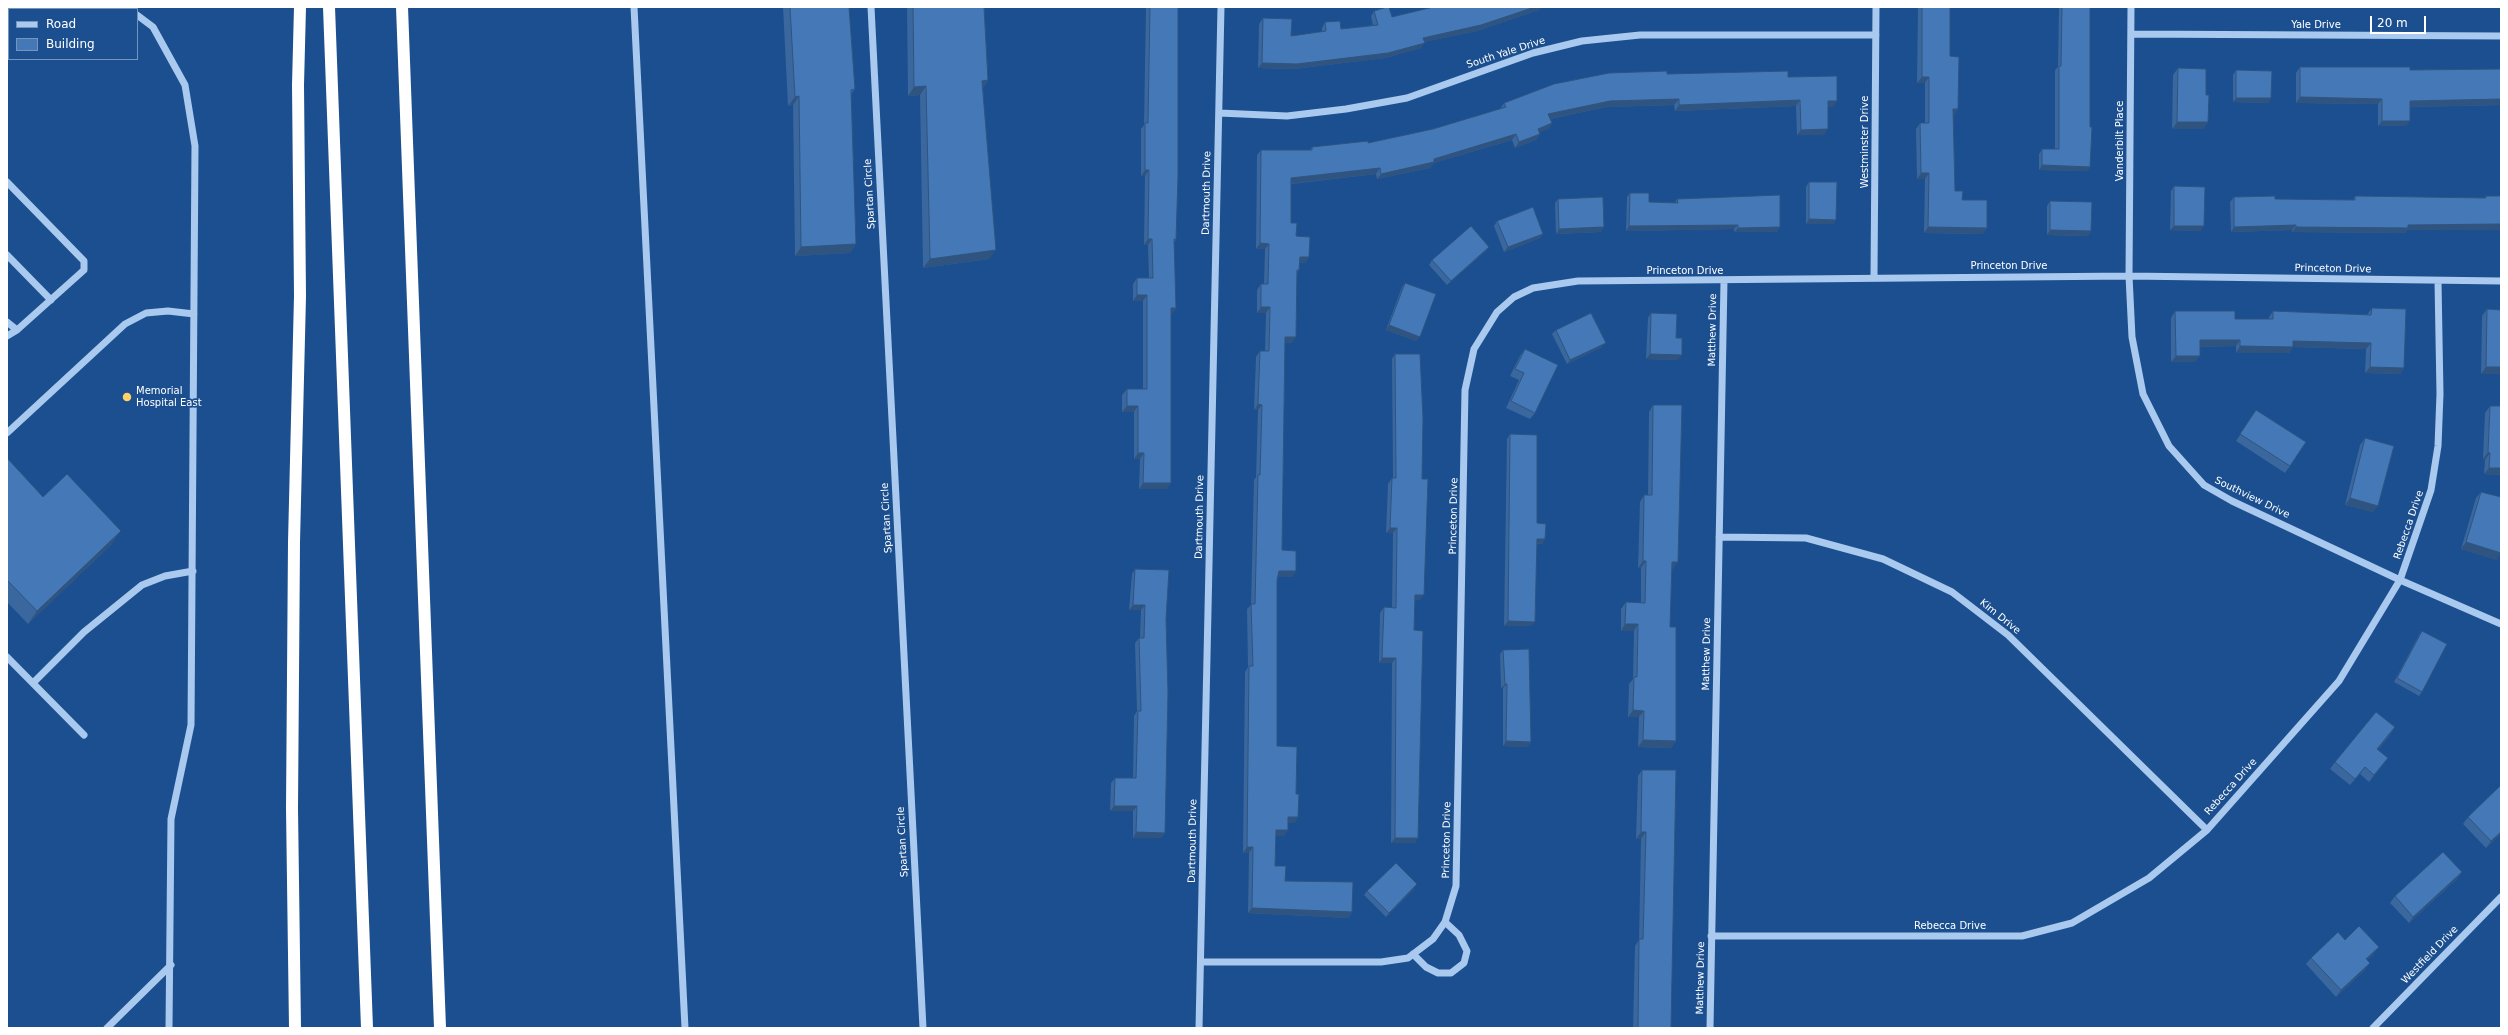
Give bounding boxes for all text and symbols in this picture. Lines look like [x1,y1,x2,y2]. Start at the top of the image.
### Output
legend [8,8,138,60]
scale bar [2372,8,2428,34]
text: 20 m [2377,16,2408,30]
text: Road [46,17,76,31]
street label: Yale Drive [2291,19,2341,31]
street label: South Yale Drive [1465,35,1547,71]
text: Building [46,37,95,51]
street label: Westminster Drive [1859,96,1871,188]
street label: Vanderbilt Place [2114,101,2126,181]
street label: Dartmouth Drive [1200,151,1214,235]
street label: Spartan Circle [862,158,878,230]
street label: Princeton Drive [1971,260,2047,272]
street label: Princeton Drive [2294,262,2372,276]
street label: Princeton Drive [1647,265,1723,277]
street label: Matthew Drive [1706,293,1720,367]
place label: Memorial Hospital East [136,385,202,408]
marker: Memorial Hospital East [121,391,133,403]
street label: Dartmouth Drive [1193,475,1207,559]
street label: Southview Drive [2213,475,2291,521]
street label: Princeton Drive [1447,477,1461,555]
street label: Spartan Circle [879,482,895,554]
street label: Rebecca Drive [2392,489,2426,561]
street label: Kim Drive [1977,597,2023,637]
street label: Matthew Drive [1700,617,1714,691]
street label: Rebecca Drive [2202,756,2260,818]
street label: Dartmouth Drive [1186,799,1200,883]
street label: Princeton Drive [1440,801,1454,879]
street label: Spartan Circle [895,806,911,878]
street label: Rebecca Drive [1914,920,1986,932]
street label: Westfield Drive [2399,923,2461,987]
street label: Matthew Drive [1694,941,1708,1015]

